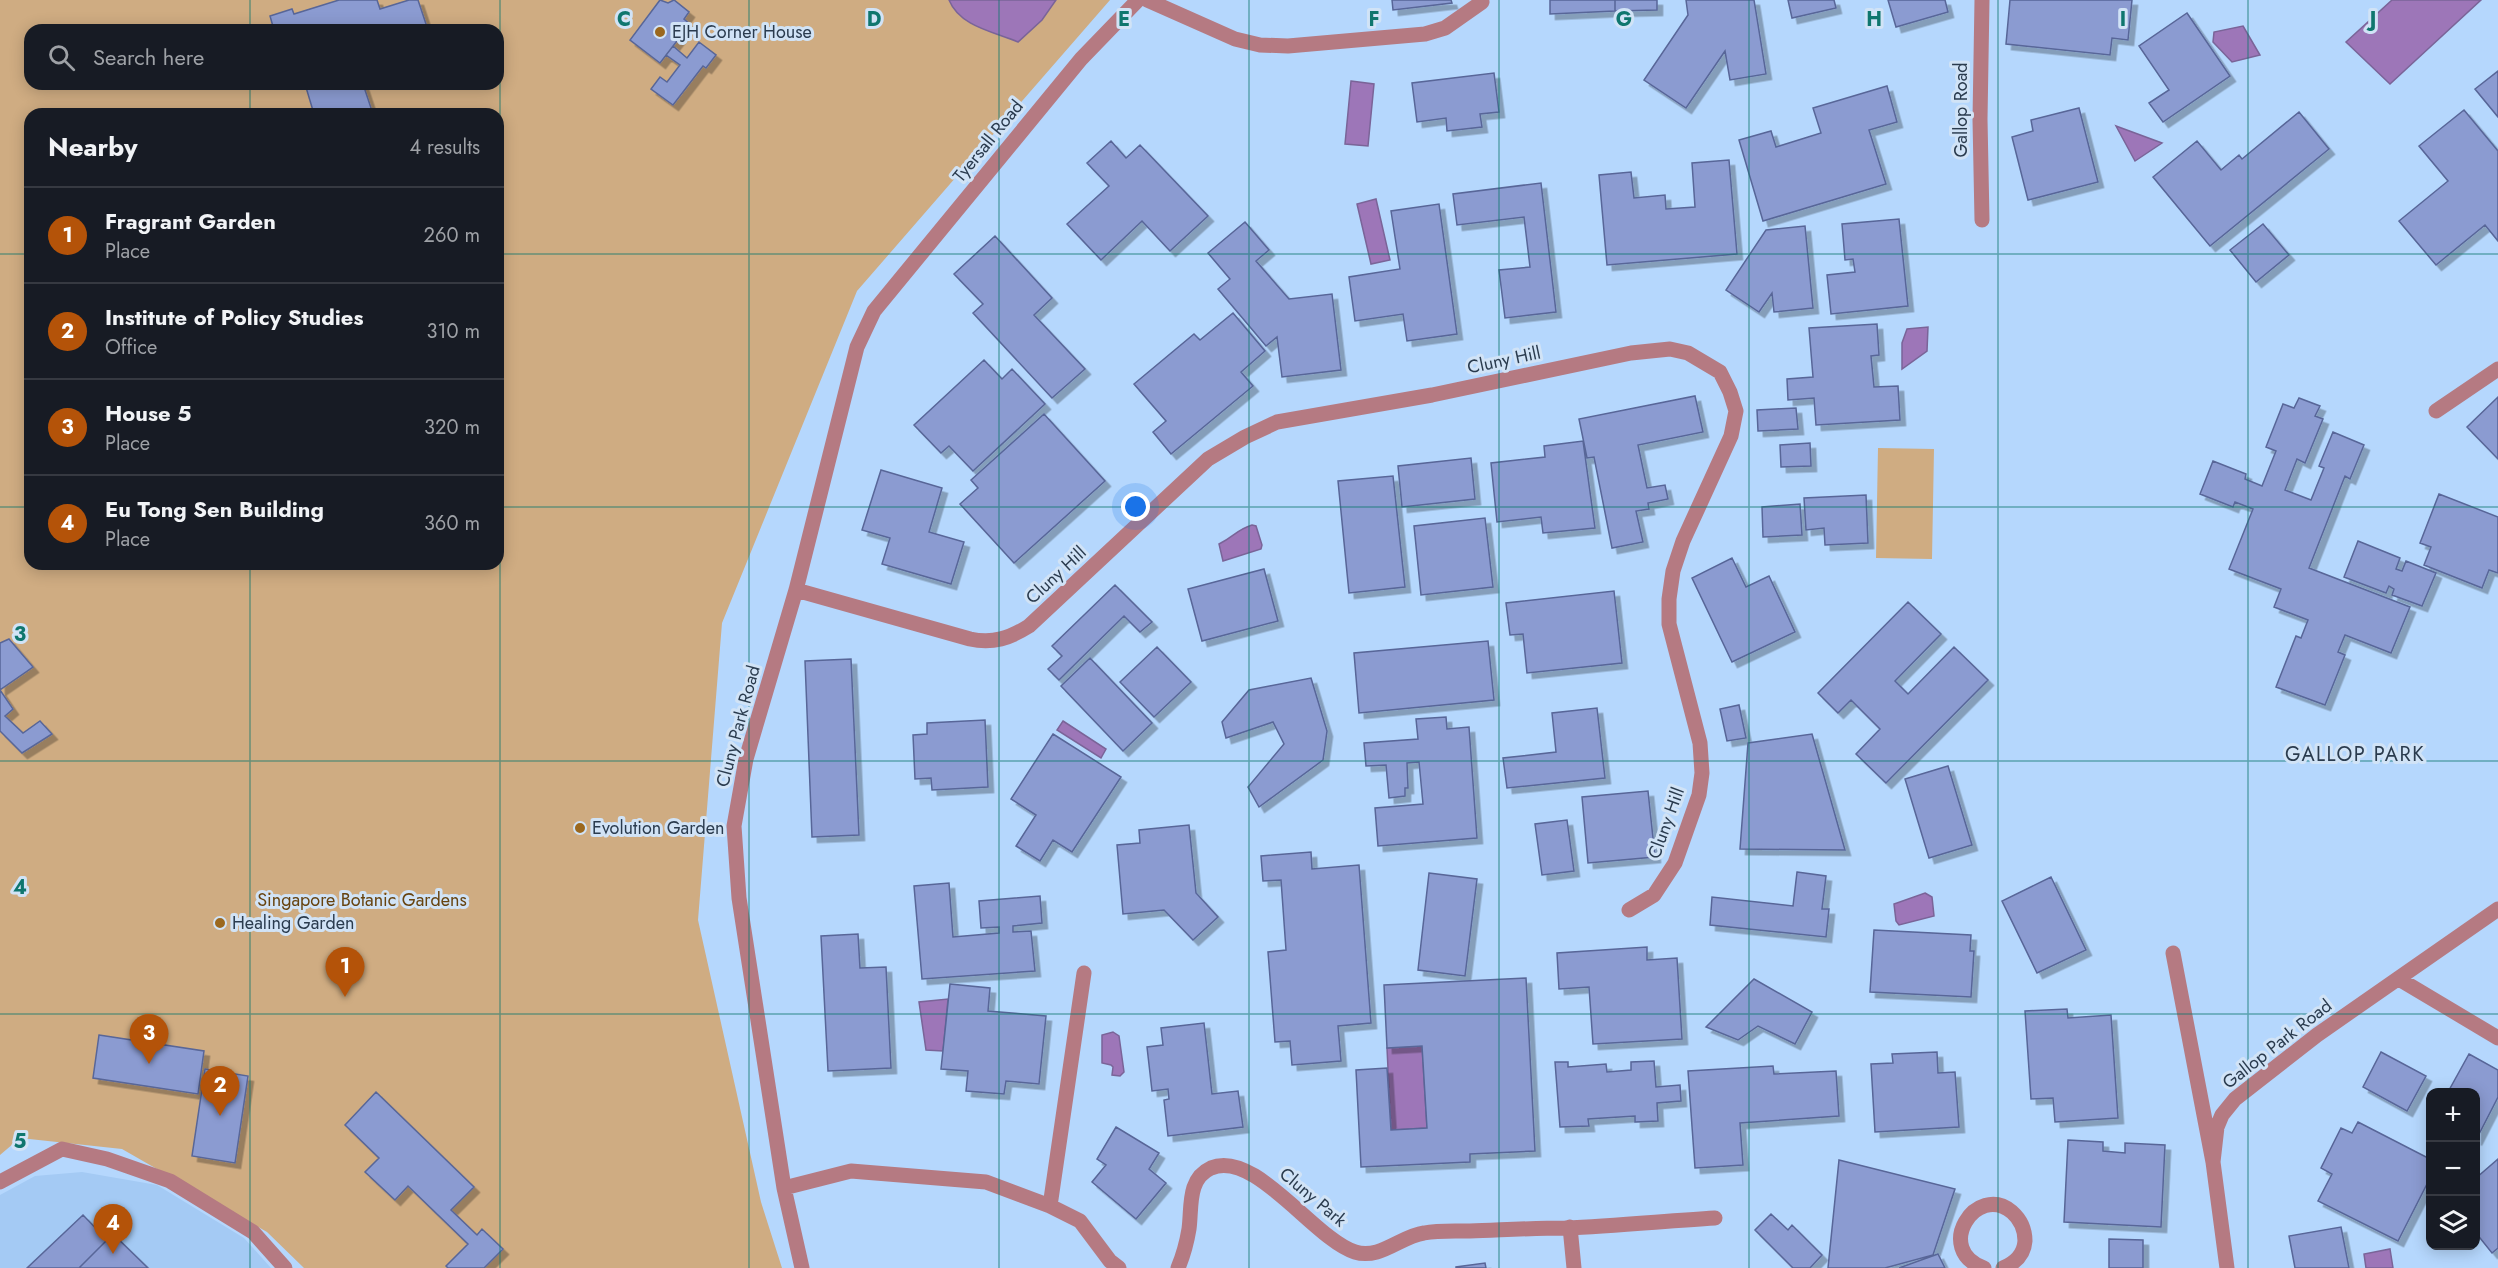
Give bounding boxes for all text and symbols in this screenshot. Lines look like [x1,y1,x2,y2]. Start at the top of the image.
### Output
text: C [617,5,631,34]
text: D [867,5,881,34]
text: E [1118,5,1130,34]
text: F [1368,5,1380,34]
text: G [1616,5,1632,34]
text: H [1866,5,1882,34]
text: I [2120,5,2126,34]
text: J [2366,5,2376,34]
place label: EJH Corner House [672,19,812,45]
search box [24,24,504,90]
marker: EJH Corner House [653,25,667,39]
icon: search [45,41,78,74]
text: Search here [93,41,204,73]
street label: Gallop Road [1948,62,1974,158]
street label: Tyersall Road [947,94,1029,188]
text: Nearby [48,128,137,166]
text: 4 results [409,133,480,162]
text: Fragrant Garden [105,205,276,237]
text: 1 [62,221,73,250]
text: 260 m [424,221,480,250]
text: Place [105,237,150,266]
text: Institute of Policy Studies [105,301,363,333]
text: 2 [61,317,74,346]
text: 310 m [426,317,480,346]
text: Office [105,333,157,362]
street label: Cluny Hill [1465,340,1543,380]
text: House 5 [105,397,191,429]
text: 3 [61,413,74,442]
text: 320 m [424,413,480,442]
text: Place [105,429,150,458]
your location [1121,492,1150,521]
text: Eu Tong Sen Building [105,493,324,525]
text: 4 [61,509,74,538]
text: 360 m [424,509,480,538]
text: Place [105,525,150,554]
street label: Cluny Hill [1020,540,1092,610]
text: 3 [14,620,26,649]
street label: Cluny Park Road [709,662,767,790]
district label: GALLOP PARK [2285,740,2425,769]
street label: Cluny Hill [1641,784,1691,862]
place label: Evolution Garden [592,815,724,841]
marker: Evolution Garden [573,821,587,835]
text: 4 [13,873,27,902]
park label: Singapore Botanic Gardens [257,887,467,913]
place label: Healing Garden [232,910,355,936]
marker: Healing Garden [213,916,227,930]
pin: 1 [326,948,364,997]
street label: Gallop Park Road [2217,993,2337,1095]
pin: 3 [130,1014,168,1064]
pin: 2 [200,1066,240,1116]
map controls [2426,1088,2480,1250]
button: + [2426,1088,2480,1142]
text: 5 [14,1127,27,1156]
button: − [2426,1142,2480,1196]
street label: Cluny Park [1274,1161,1352,1233]
button: layers [2426,1196,2480,1250]
pin: 4 [94,1204,132,1254]

